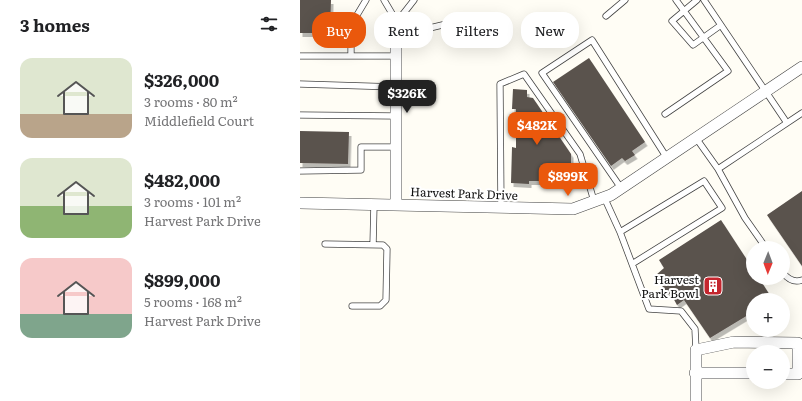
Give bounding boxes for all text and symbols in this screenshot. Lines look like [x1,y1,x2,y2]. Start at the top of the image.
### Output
text: 3 homes [20,12,90,37]
chip: Buy [312,12,366,48]
chip: Rent [374,12,433,48]
chip: Filters [441,12,513,48]
chip: New [521,12,579,48]
icon: filters [258,13,280,35]
text: $326,000 [144,67,219,92]
icon: home [52,74,100,122]
pin: $326K [379,80,435,114]
text: $326K [387,83,427,102]
text: 3 rooms · 80 m² [144,92,238,111]
text: Middlefield Court [144,111,254,130]
pin: $482K [509,112,565,146]
text: $482K [517,115,557,134]
pin: $899K [540,163,596,197]
text: $899K [548,166,588,185]
text: $482,000 [144,167,220,192]
icon: home [52,174,100,222]
street label: Harvest Park Drive [410,182,518,204]
text: 3 rooms · 101 m² [144,192,241,211]
text: Harvest Park Drive [144,211,261,230]
north arrow [746,241,790,285]
map controls [746,241,790,389]
text: $899,000 [144,267,220,292]
place label: Harvest Park Bowl [641,270,699,302]
icon: home [52,274,100,322]
building icon: Harvest Park Bowl [702,275,724,297]
text: 5 rooms · 168 m² [144,292,242,311]
button: + [746,293,790,337]
text: Harvest Park Drive [144,311,261,330]
button: − [746,345,790,389]

